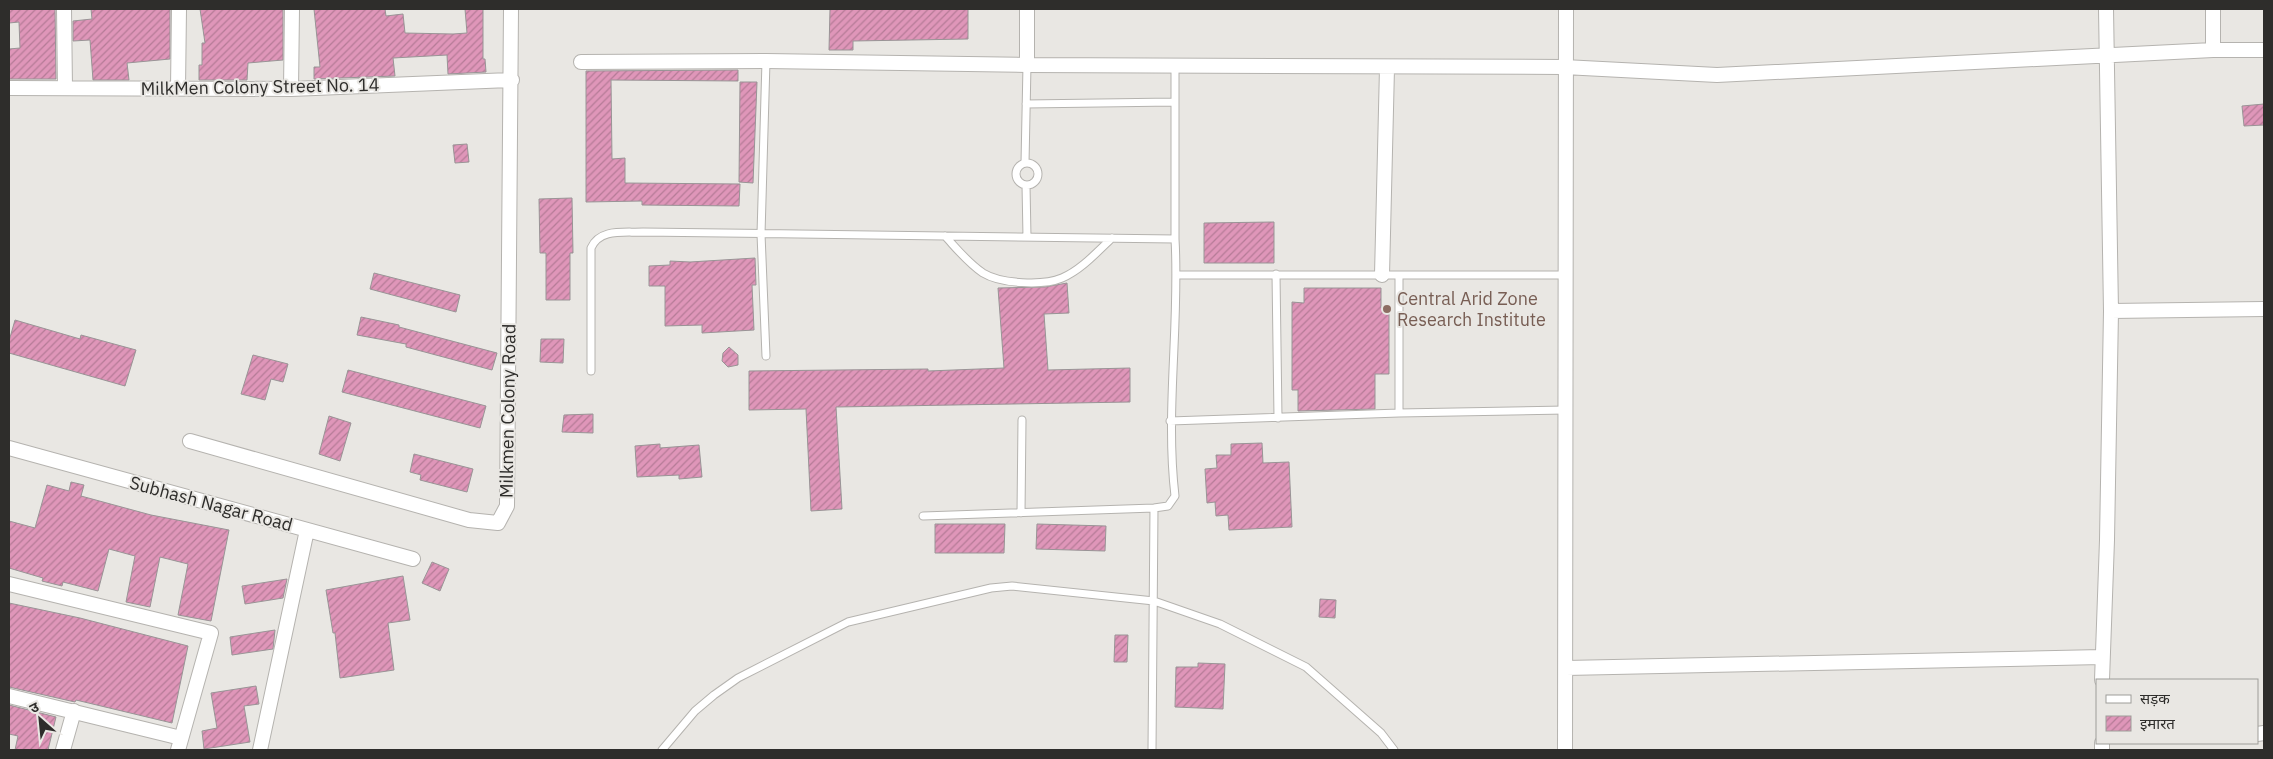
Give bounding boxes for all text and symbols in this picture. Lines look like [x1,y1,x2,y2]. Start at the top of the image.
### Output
street label: MilkMen Colony Street No. 14 [140,73,380,100]
place label: Central Arid Zone Research Institute [1397,287,1546,331]
marker: Central Arid Zone Research Institute [1381,303,1393,315]
street label: Milkmen Colony Road [494,324,521,498]
street label: Subhash Nagar Road [127,471,295,536]
legend [2096,679,2258,744]
text: सड़क [2140,689,2170,708]
north arrow [15,694,65,744]
text: उ [26,697,43,717]
text: इमारत [2140,714,2175,733]

